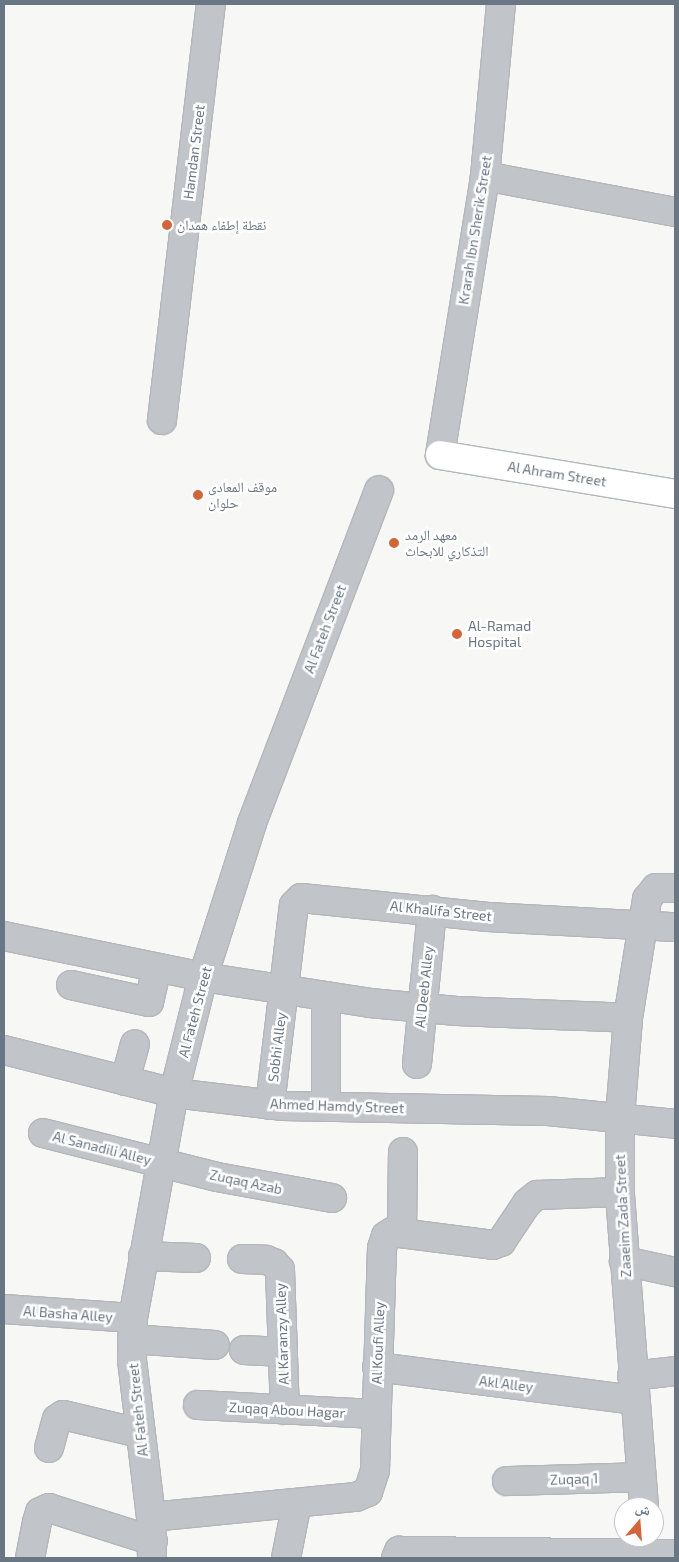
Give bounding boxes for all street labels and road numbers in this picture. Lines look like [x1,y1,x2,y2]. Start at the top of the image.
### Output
street label: Hamdan Street [180,104,208,200]
street label: Krarah Ibn Sherik Street [455,154,495,306]
street label: Al Ahram Street [506,458,608,490]
street label: Al Fateh Street [300,582,350,676]
street label: Al Khalifa Street [389,897,493,925]
street label: Al Deeb Alley [411,945,437,1029]
street label: Al Fateh Street [175,964,215,1060]
street label: Sobhi Alley [264,1011,290,1083]
street label: Ahmed Hamdy Street [269,1095,405,1117]
street label: Al Sanadili Alley [51,1128,153,1168]
street label: Zaaeim Zada Street [611,1154,635,1278]
street label: Zuqaq Azab [208,1166,284,1198]
street label: Al Karanzy Alley [272,1282,292,1386]
street label: Al Koufi Alley [368,1301,388,1385]
street label: Al Basha Alley [22,1302,114,1326]
street label: Al Fateh Street [125,1362,151,1458]
street label: Akl Alley [478,1372,534,1396]
street label: Zuqaq Abou Hagar [228,1399,346,1421]
street label: Zuqaq 1 [550,1470,598,1488]

